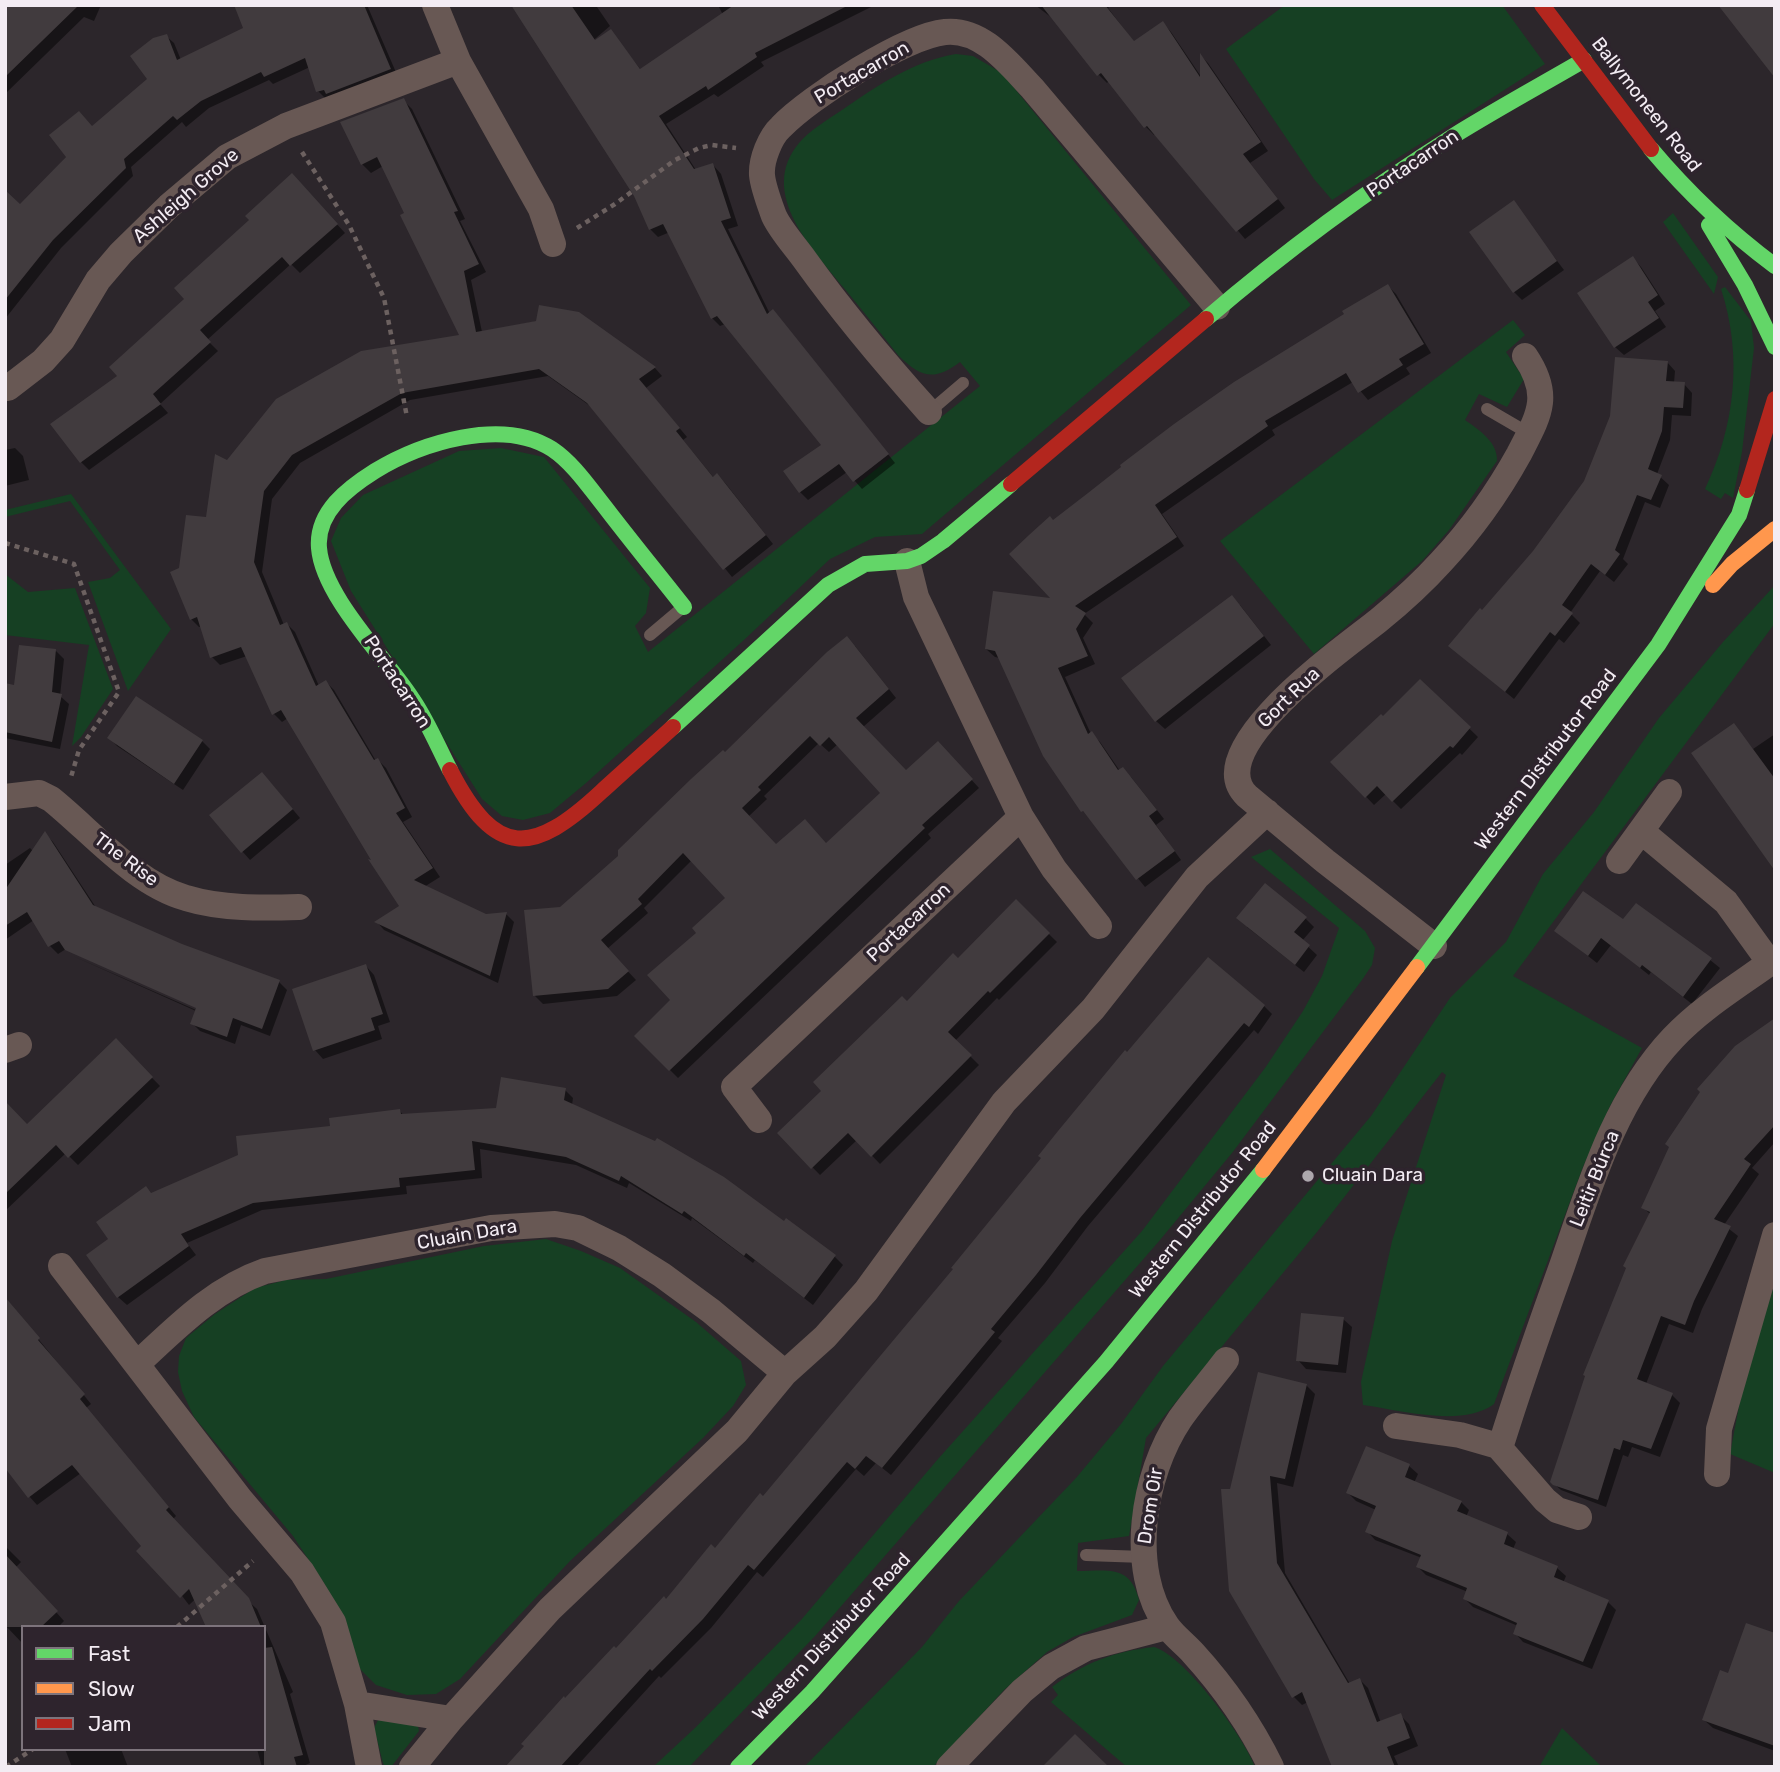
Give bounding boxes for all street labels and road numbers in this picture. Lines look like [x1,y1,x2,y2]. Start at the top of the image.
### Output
street label: Ballymoneen Road [1586,33,1706,177]
street label: Portacarron [811,37,913,109]
street label: Portacarron [1363,125,1463,203]
street label: Ashleigh Grove [128,144,244,248]
street label: Portacarron [359,631,435,733]
street label: Gort Rua [1253,663,1325,733]
street label: Western Distributor Road [1470,665,1622,855]
street label: The Rise [89,828,163,892]
street label: Portacarron [863,879,955,967]
street label: Western Distributor Road [1125,1117,1281,1303]
street label: Leitir Búrca [1565,1128,1625,1230]
street label: Cluain Dara [415,1215,519,1255]
street label: Drom Oir [1134,1466,1168,1546]
street label: Western Distributor Road [748,1548,916,1726]

